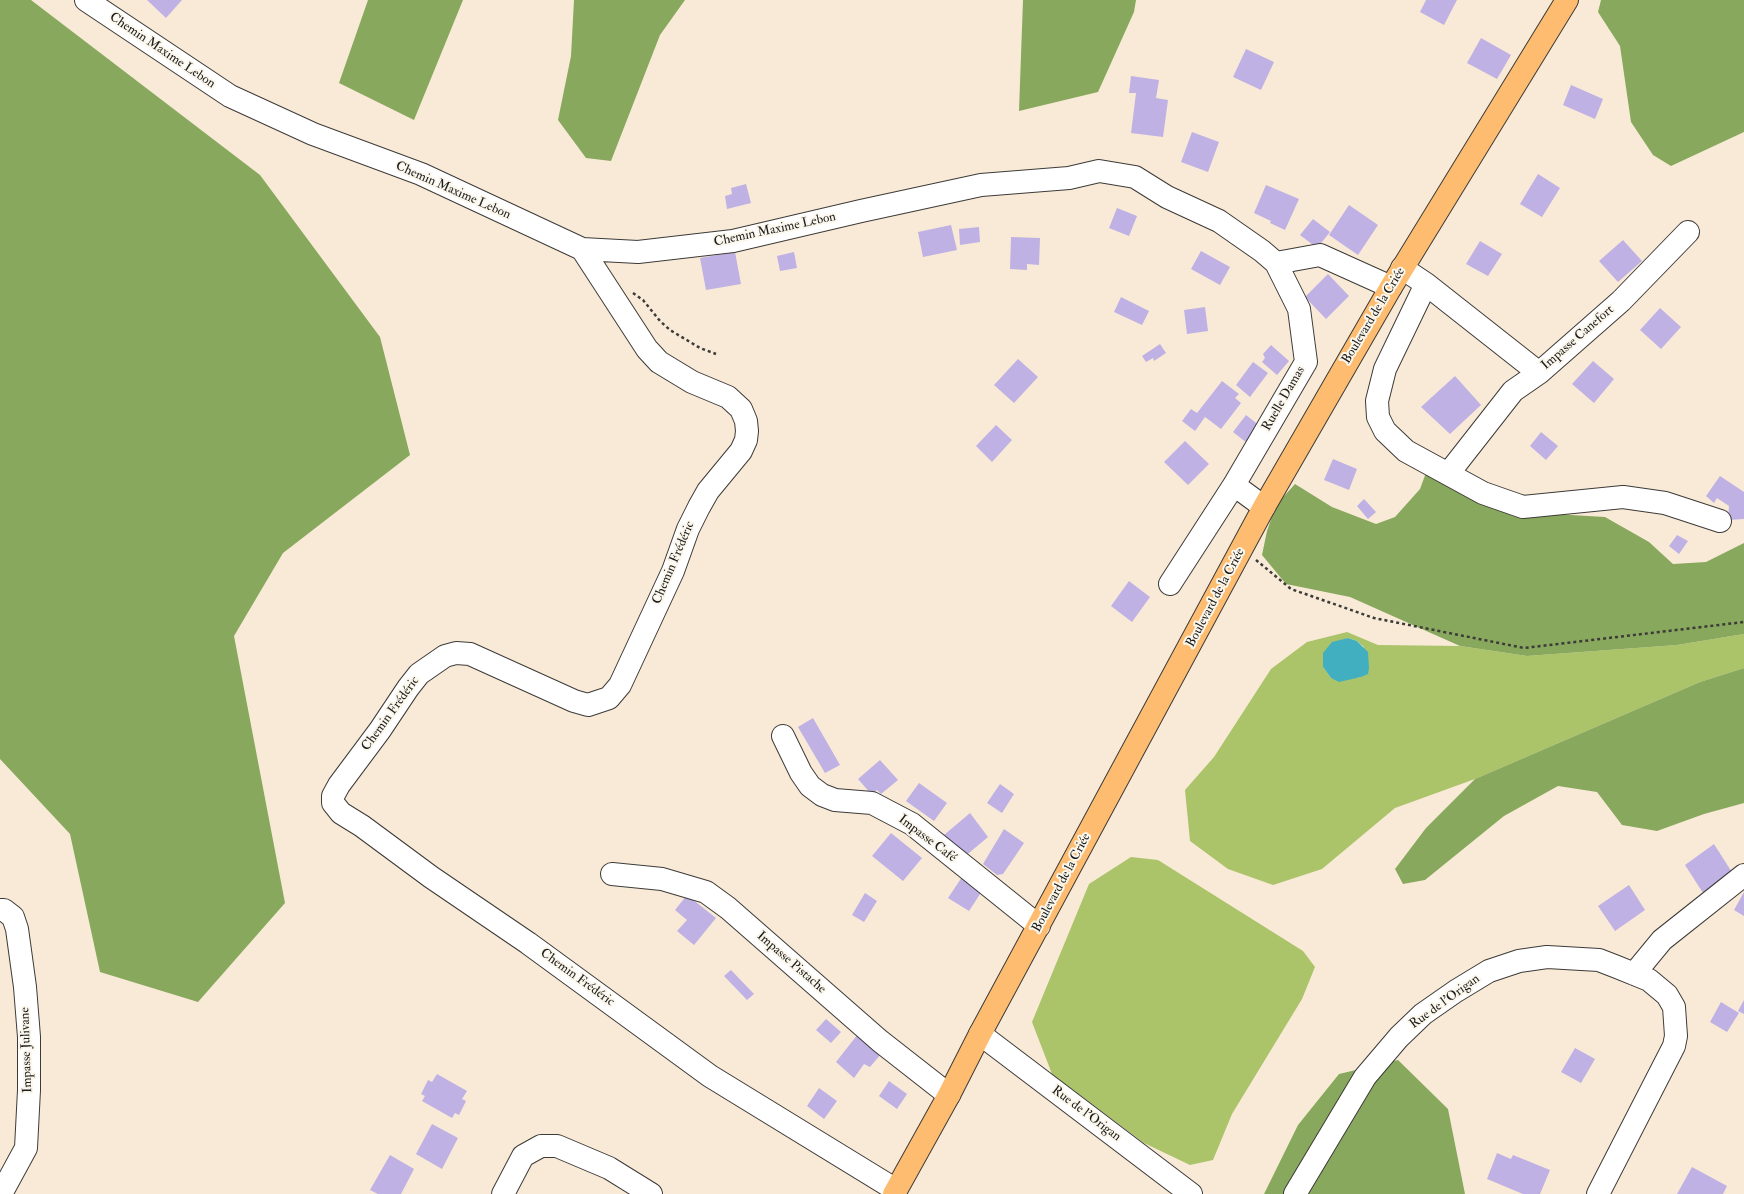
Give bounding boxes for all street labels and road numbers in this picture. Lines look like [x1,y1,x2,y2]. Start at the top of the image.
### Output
street label: Chemin Maxime Lebon [106,10,218,92]
street label: Chemin Maxime Lebon [393,159,513,223]
street label: Chemin Maxime Lebon [713,209,837,251]
street label: Boulevard de la Criée [1339,265,1409,367]
street label: Impasse Canefort [1539,302,1617,374]
street label: Ruelle Damas [1259,364,1309,434]
street label: Chemin Frédéric [650,519,698,607]
street label: Boulevard de la Criée [1183,546,1249,650]
street label: Chemin Frédéric [359,674,423,754]
street label: Impasse Café [895,812,959,866]
street label: Boulevard de la Criée [1029,831,1095,935]
street label: Impasse Pistache [753,929,829,997]
street label: Chemin Frédéric [537,946,617,1010]
street label: Rue de l'Origan [1407,971,1483,1033]
street label: Impasse Julivane [18,1007,36,1093]
street label: Rue de l'Origan [1048,1083,1124,1145]

